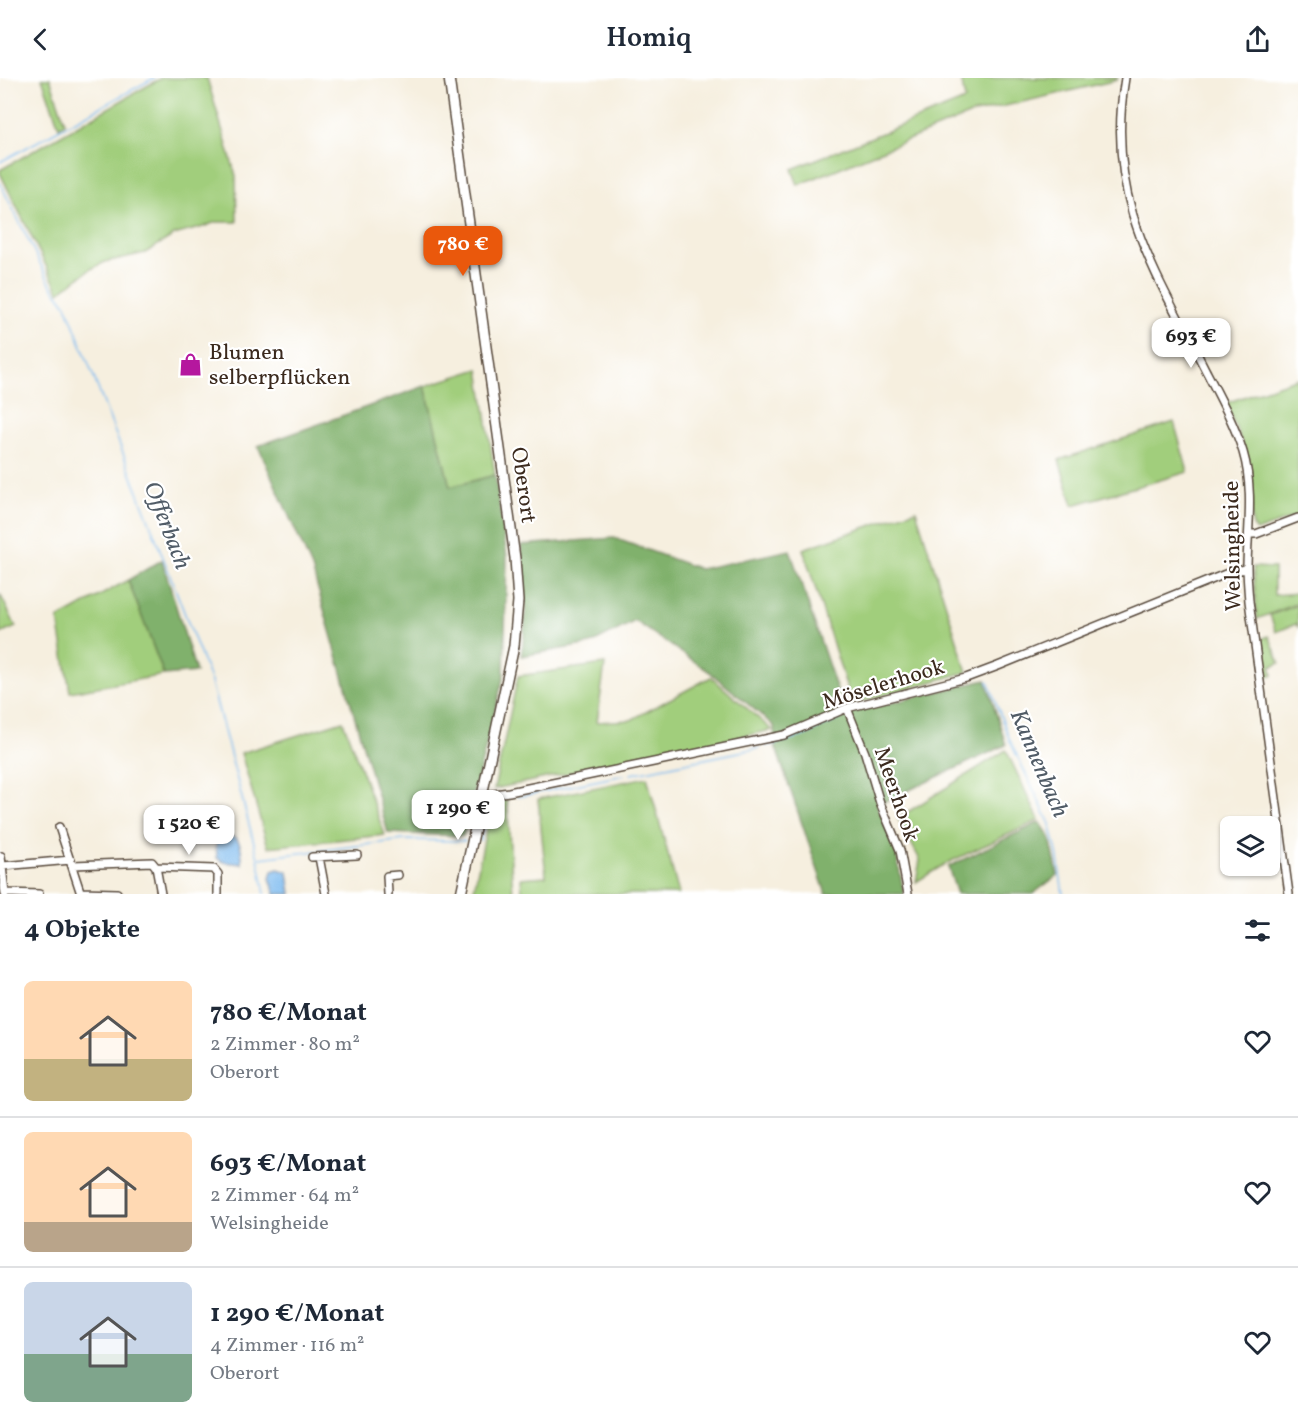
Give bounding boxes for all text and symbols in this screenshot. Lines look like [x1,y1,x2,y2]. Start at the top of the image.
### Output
text: Homiq [606,20,692,58]
icon: back [24,23,57,56]
icon: share [1241,23,1274,56]
pin: 780 € [421,226,505,277]
text: 780 € [437,231,489,259]
pin: 693 € [1149,318,1233,369]
text: 693 € [1166,323,1216,351]
place label: Blumen selberpflücken [209,338,350,394]
shop icon: Blumen selberpflücken [178,351,204,377]
street label: Oberort [502,445,543,526]
water label: Offerbach [134,477,199,575]
street label: Welsingheide [1217,480,1250,612]
street label: Möselerhook [819,652,949,719]
water label: Kannenbach [1000,704,1076,823]
street label: Meerhook [865,743,926,846]
pin: 1 290 € [403,790,513,841]
text: 1 290 € [426,795,490,823]
pin: 1 520 € [134,805,244,856]
text: 1 520 € [157,810,221,838]
map controls [1220,816,1280,876]
button: layers [1220,816,1280,876]
text: 4 Objekte [24,912,140,948]
icon: filters [1241,914,1274,947]
text: 780 €/Monat [210,995,367,1031]
icon: home [72,1005,144,1077]
icon: heart [1241,1025,1274,1058]
text: 2 Zimmer · 80 m² [210,1031,360,1059]
text: Oberort [210,1059,279,1087]
text: 693 €/Monat [210,1146,366,1182]
icon: home [72,1156,144,1228]
icon: heart [1241,1176,1274,1209]
text: 2 Zimmer · 64 m² [210,1182,359,1210]
text: Welsingheide [210,1210,329,1238]
text: 1 290 €/Monat [210,1296,384,1332]
icon: home [72,1306,144,1378]
icon: heart [1241,1326,1274,1359]
text: 4 Zimmer · 116 m² [210,1332,365,1360]
text: Oberort [210,1360,279,1388]

